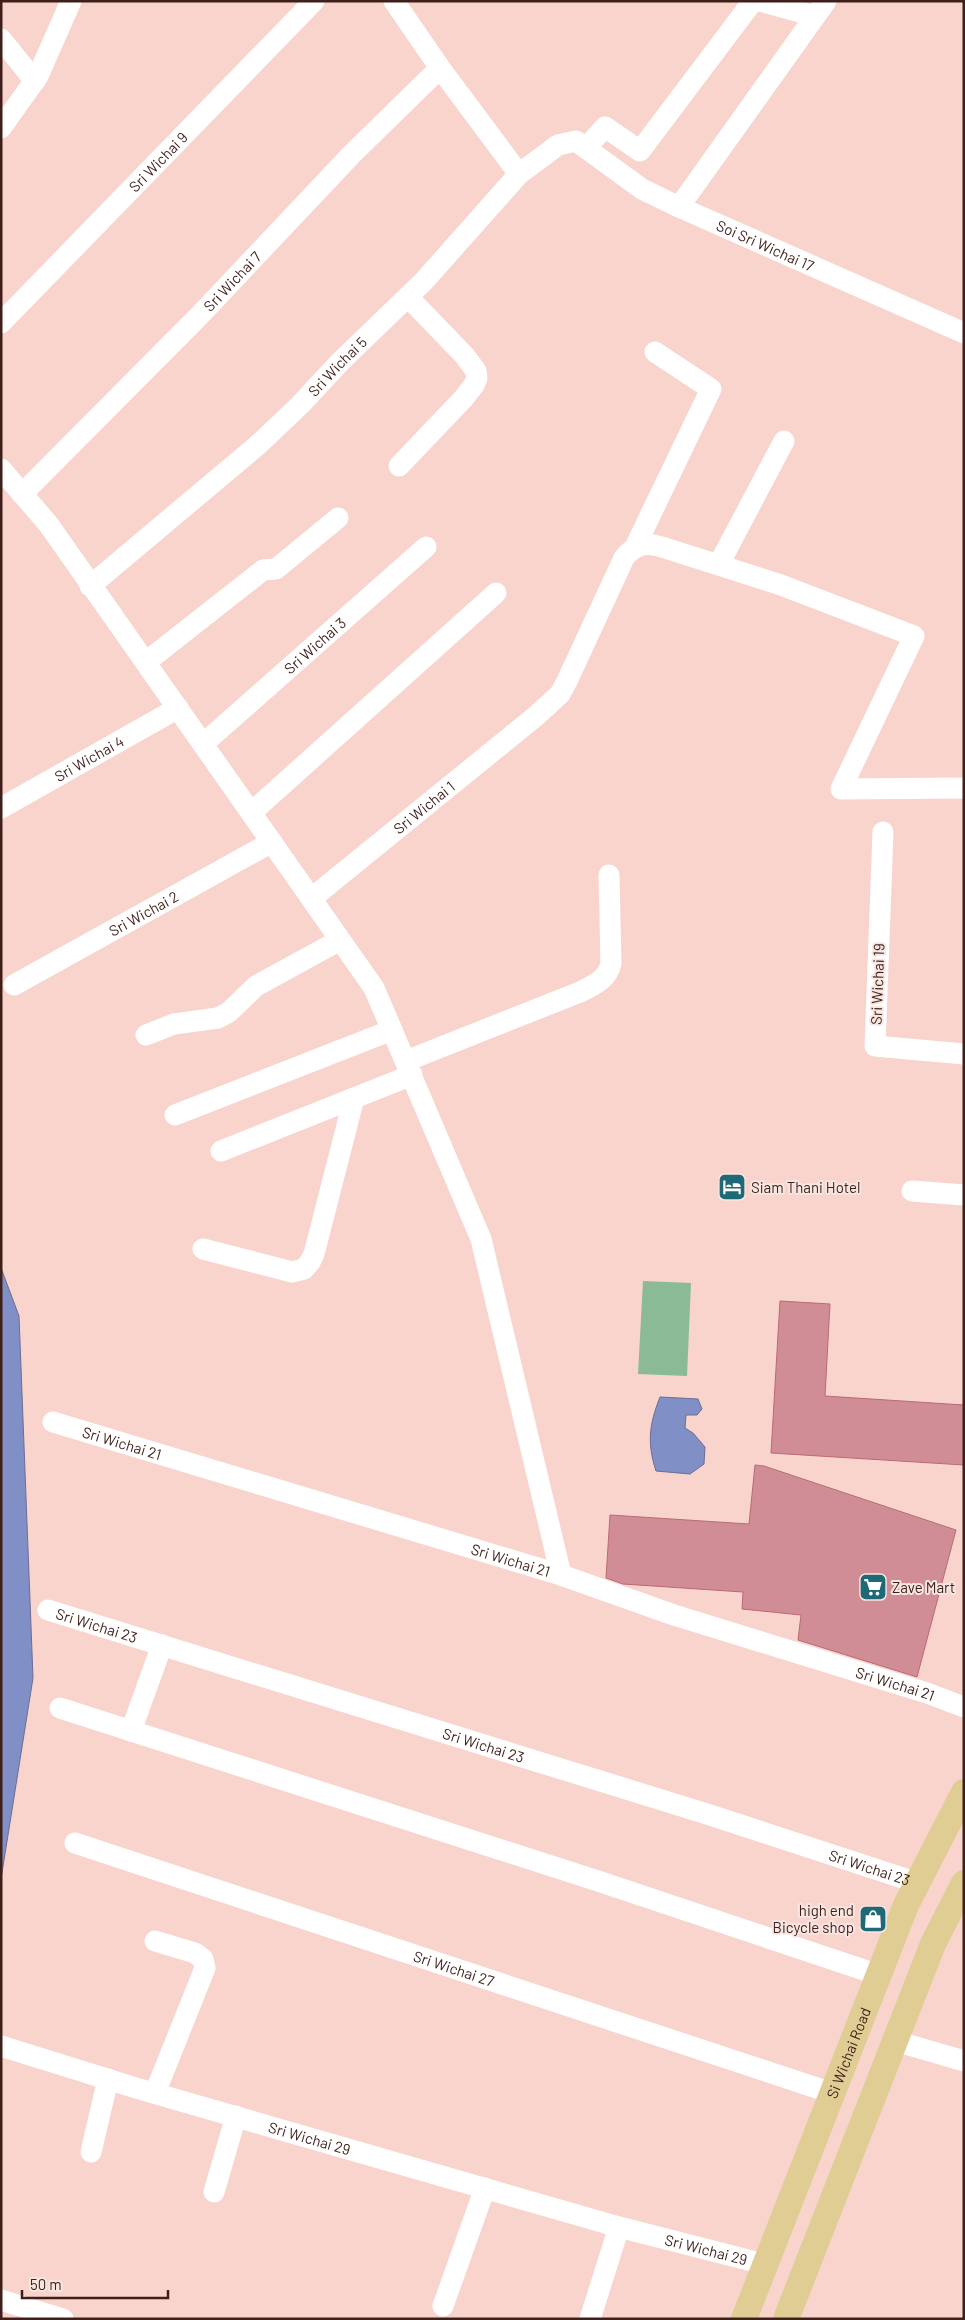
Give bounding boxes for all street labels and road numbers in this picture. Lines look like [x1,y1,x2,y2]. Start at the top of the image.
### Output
street label: Sri Wichai 9 [125,128,191,195]
street label: Soi Sri Wichai 17 [714,216,817,275]
street label: Sri Wichai 7 [199,247,264,315]
street label: Sri Wichai 5 [304,333,370,400]
street label: Sri Wichai 3 [280,613,349,677]
street label: Sri Wichai 4 [51,732,127,785]
street label: Sri Wichai 1 [389,777,458,837]
street label: Sri Wichai 2 [106,887,181,940]
street label: Sri Wichai 19 [867,943,887,1025]
street label: Sri Wichai 21 [80,1422,164,1463]
street label: Sri Wichai 21 [469,1539,552,1580]
street label: Sri Wichai 23 [54,1604,140,1646]
street label: Sri Wichai 21 [854,1663,937,1704]
street label: Sri Wichai 23 [441,1724,526,1766]
street label: Sri Wichai 23 [827,1846,912,1889]
street label: Sri Wichai 27 [411,1946,496,1990]
street label: Si Wichai Road [822,2005,874,2101]
street label: Sri Wichai 29 [267,2118,353,2158]
street label: Sri Wichai 29 [663,2230,749,2268]

